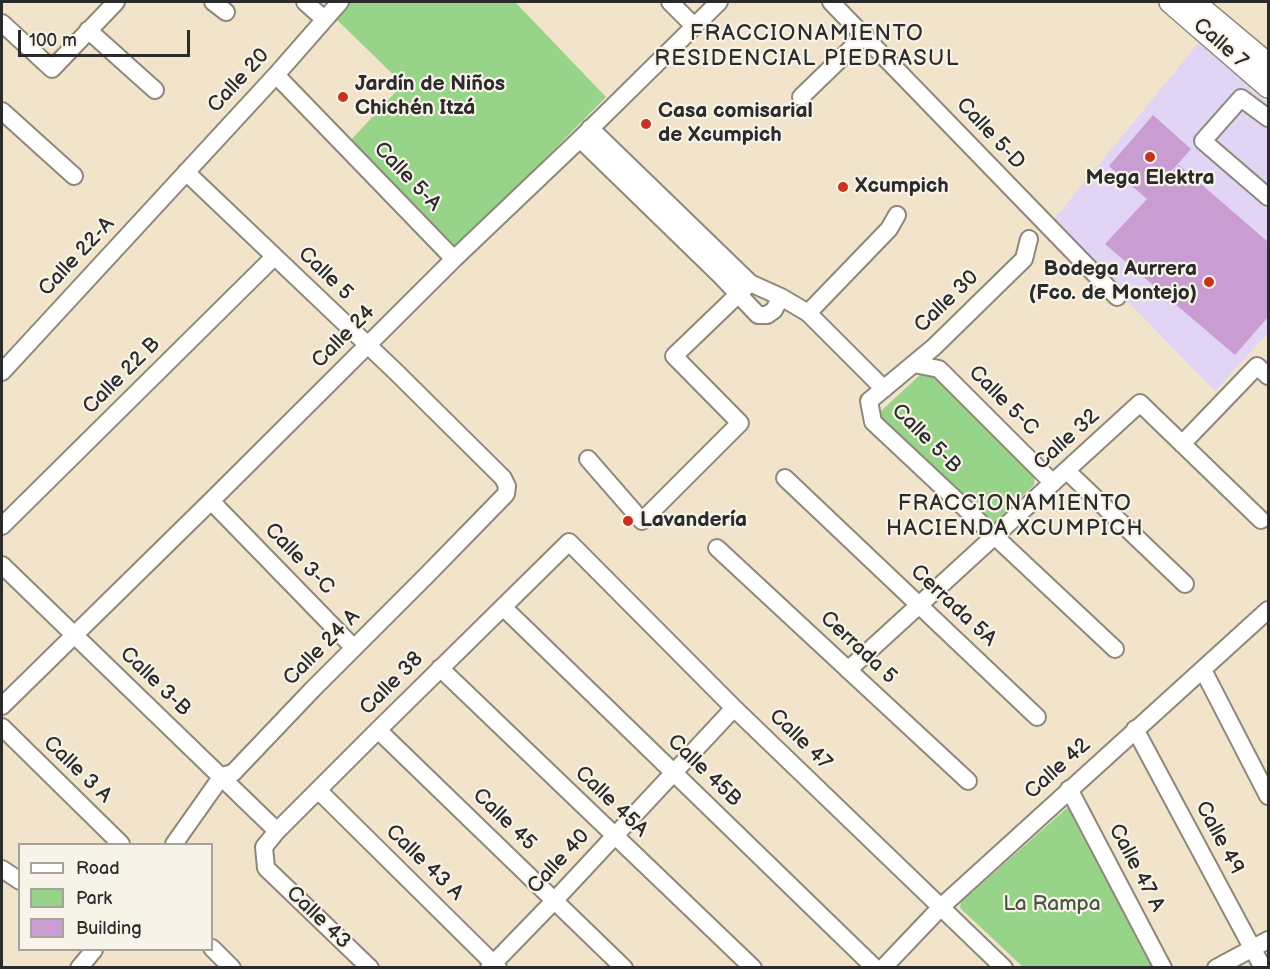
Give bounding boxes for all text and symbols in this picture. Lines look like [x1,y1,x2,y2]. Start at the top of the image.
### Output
street label: Calle 7 [1187,13,1253,75]
scale bar [21,18,194,56]
district label: FRACCIONAMIENTO RESIDENCIAL PIEDRASUL [654,21,960,72]
text: 100 m [29,30,77,51]
street label: Calle 20 [203,44,275,118]
place label: Jardín de Niños Chichén Itzá [355,72,505,122]
marker: Jardín de Niños Chichén Itzá [336,90,350,104]
street label: Calle 5-D [950,93,1030,175]
place label: Casa comisarial de Xcumpich [658,99,813,149]
marker: Casa comisarial de Xcumpich [639,117,653,131]
street label: Calle 5-A [368,137,446,217]
marker: Mega Elektra [1143,150,1157,164]
place label: Mega Elektra [1085,166,1215,192]
place label: Xcumpich [855,174,949,200]
marker: Xcumpich [836,180,850,194]
street label: Calle 22-A [34,212,120,302]
street label: Calle 5 [292,242,358,306]
place label: Bodega Aurrera (Fco. de Montejo) [1029,257,1197,307]
street label: Calle 30 [910,265,984,339]
marker: Bodega Aurrera (Fco. de Montejo) [1202,275,1216,289]
street label: Calle 24 [307,300,381,374]
street label: Calle 22 B [78,332,166,420]
street label: Calle 5-C [963,361,1043,441]
street label: Calle 5-B [886,399,966,479]
street label: Calle 32 [1029,404,1105,476]
district label: FRACCIONAMIENTO HACIENDA XCUMPICH [886,491,1144,542]
place label: Lavandería [640,508,747,534]
marker: Lavandería [621,514,635,528]
street label: Calle 3-C [259,518,339,600]
street label: Cerrada 5A [905,560,1001,652]
street label: Calle 24 A [279,605,365,691]
street label: Cerrada 5 [814,606,902,690]
street label: Calle 3-B [114,642,196,722]
street label: Calle 38 [355,647,429,721]
street label: Calle 47 [763,704,837,776]
street label: Calle 45B [662,730,746,812]
street label: Calle 3 A [37,731,117,809]
street label: Calle 42 [1020,733,1096,805]
street label: Calle 45A [569,761,653,843]
street label: Calle 45 [467,783,541,857]
street label: Calle 49 [1189,797,1249,879]
street label: Calle 43 A [380,820,468,906]
street label: Calle 47 A [1102,820,1170,916]
street label: Calle 40 [523,824,595,900]
legend [18,843,213,951]
text: Road [76,858,120,879]
street label: Calle 43 [281,881,355,955]
text: Park [76,888,112,909]
park label: La Rampa [1003,892,1101,918]
text: Building [76,918,142,939]

